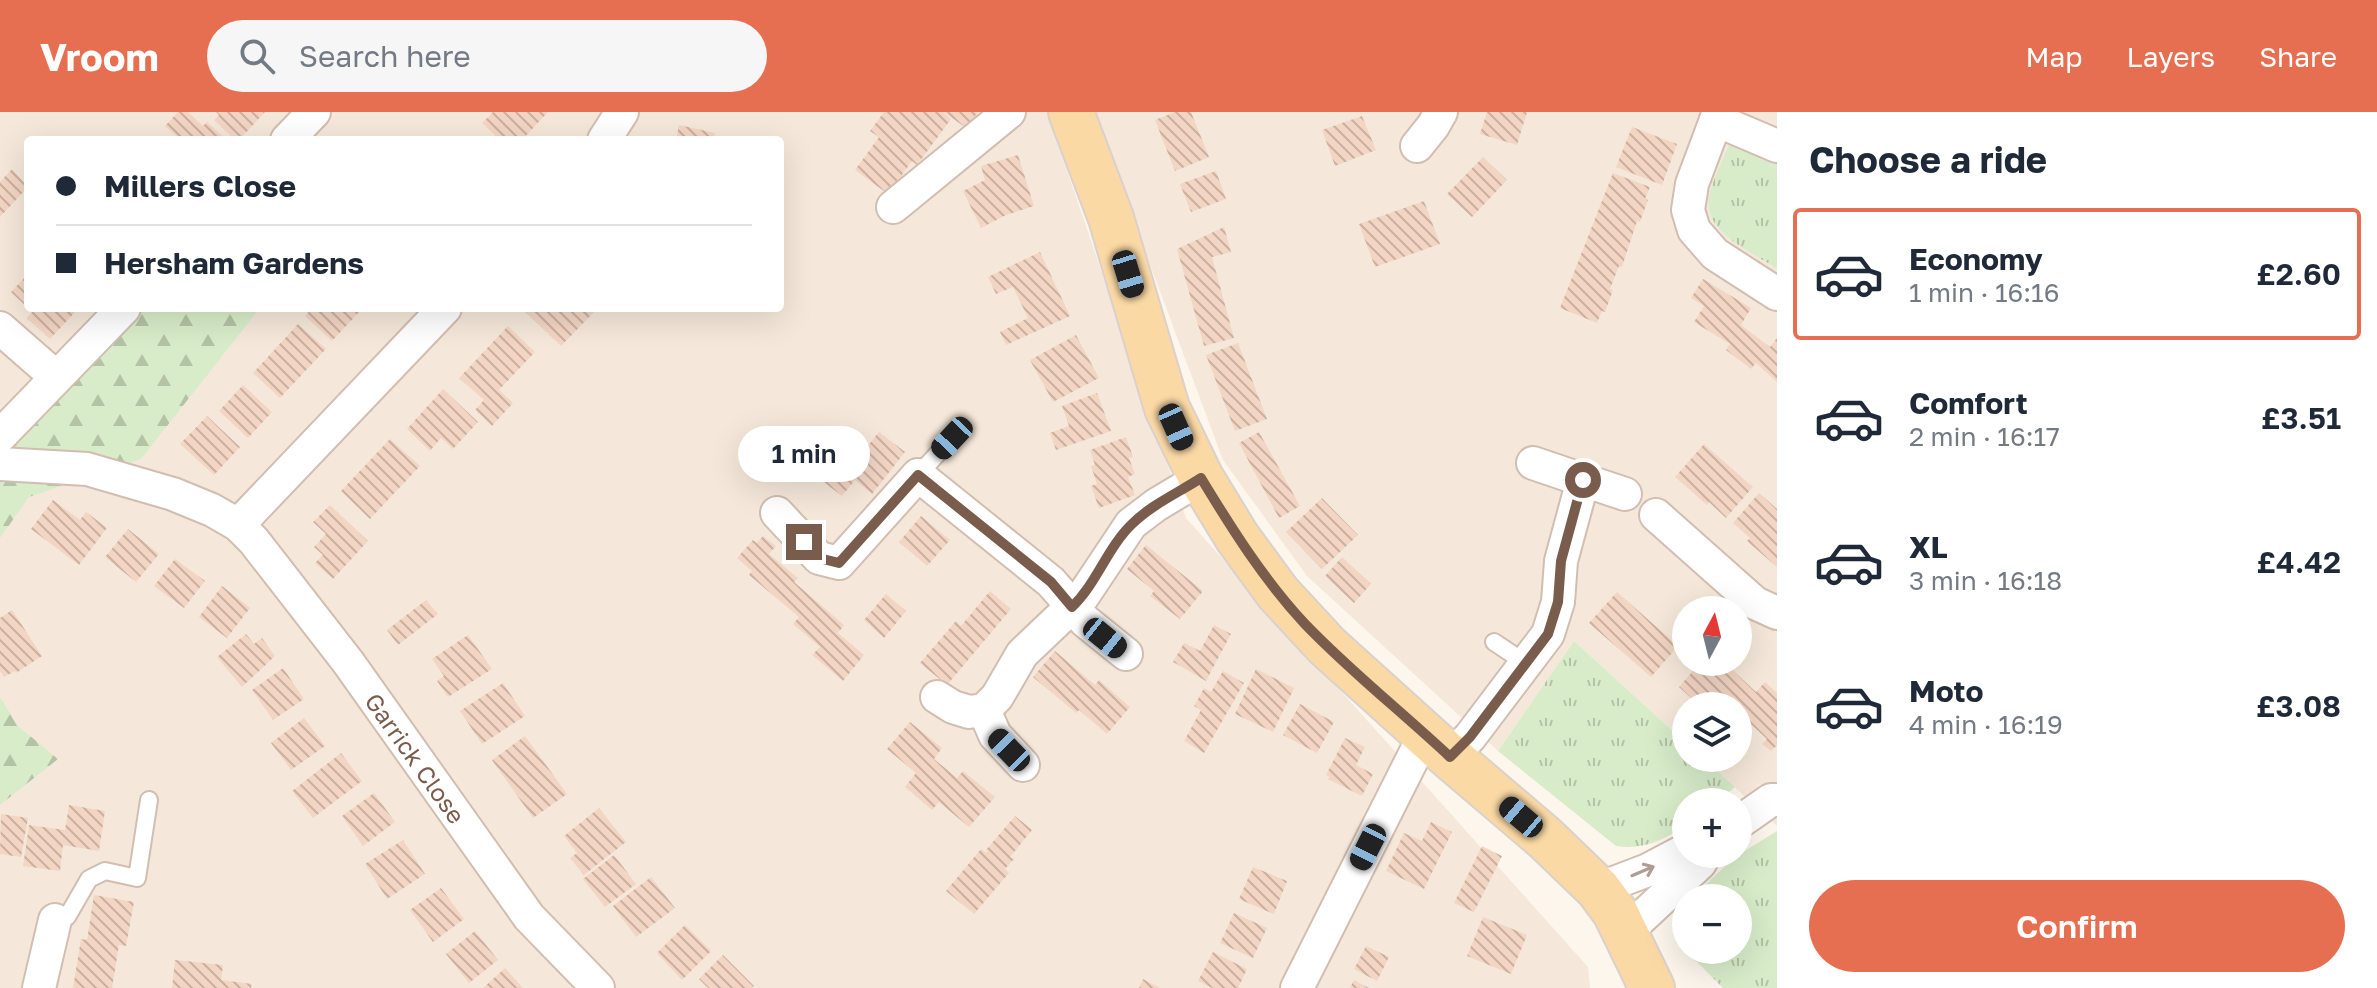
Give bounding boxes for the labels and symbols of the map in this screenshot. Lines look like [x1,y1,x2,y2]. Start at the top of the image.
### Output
car [1110,248,1146,300]
car [1155,400,1197,454]
car [927,412,977,464]
callout: 1 min [738,426,870,482]
route start [1565,462,1601,498]
route end [786,524,822,560]
north arrow [1672,596,1752,676]
car [1079,614,1131,662]
street label: Garrick Close [360,687,472,828]
car [984,724,1034,776]
car [1495,792,1547,842]
car [1346,820,1390,874]
one-way arrow [1630,863,1655,878]

